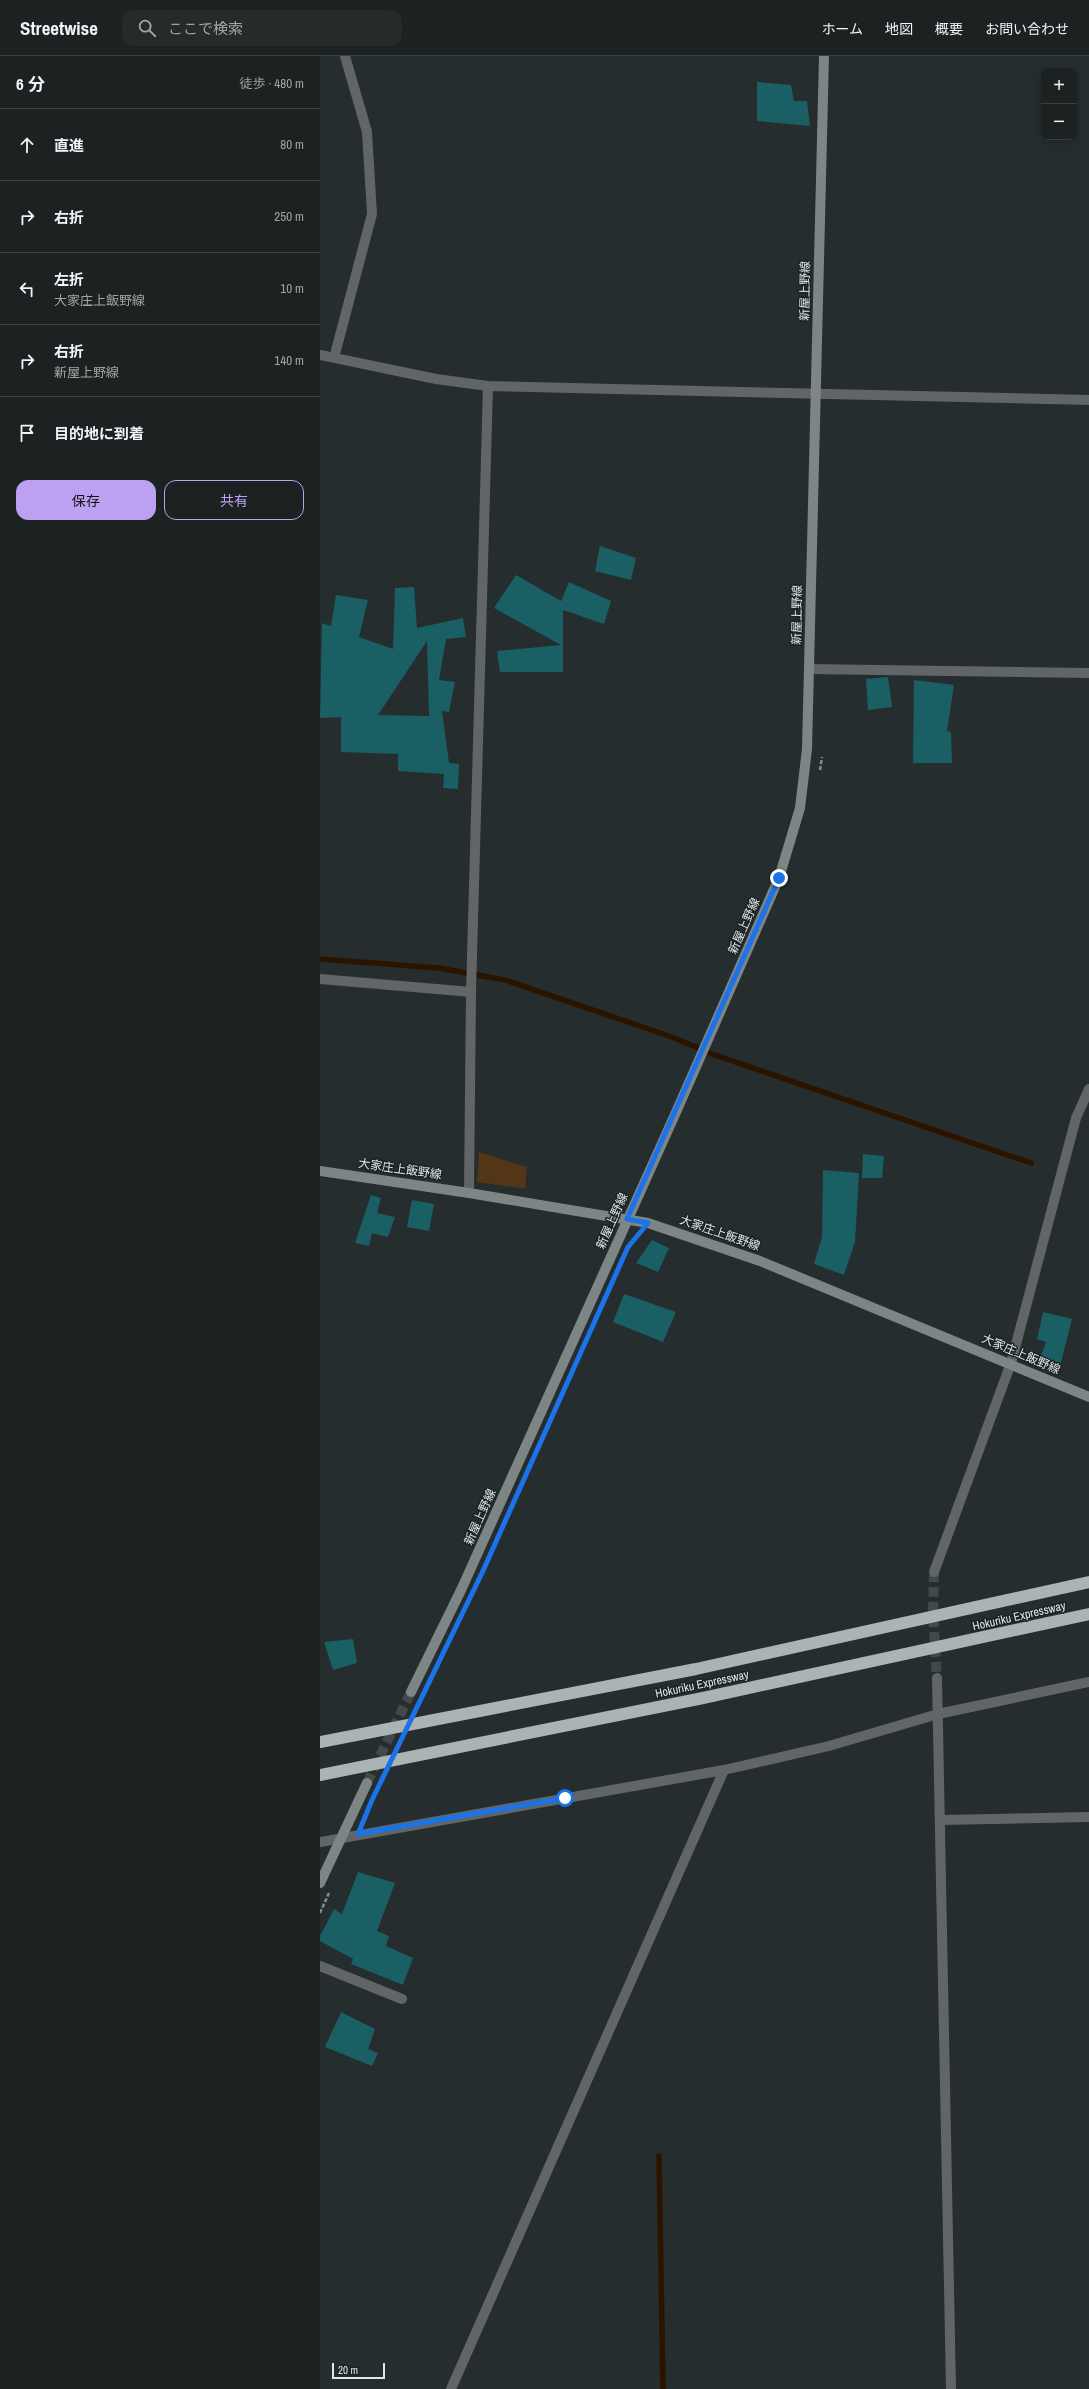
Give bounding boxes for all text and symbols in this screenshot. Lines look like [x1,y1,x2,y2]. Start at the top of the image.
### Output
search box [122,10,402,46]
text: Streetwise [20,15,98,41]
icon: search [136,17,158,39]
text: ここで検索 [168,18,243,39]
text: ホーム [821,20,863,38]
text: 地図 [885,20,913,38]
text: 概要 [935,20,963,38]
text: お問い合わせ [985,20,1069,38]
map controls [1041,68,1077,140]
button: + [1041,68,1077,104]
text: 6 分 [16,72,45,95]
text: 徒歩 · 480 m [239,75,304,92]
button: − [1041,104,1077,140]
icon: ahead [16,134,38,156]
text: 直進 [54,135,84,156]
text: 80 m [280,136,304,153]
icon: right [16,206,38,228]
text: 右折 [54,207,84,228]
text: 250 m [274,208,304,225]
street label: 新屋上野線 [796,261,814,321]
text: 左折 [54,269,84,290]
icon: left [16,278,38,300]
text: 10 m [280,280,304,297]
text: 大家庄上飯野線 [54,292,145,309]
text: 右折 [54,341,84,362]
icon: right [16,350,38,372]
text: 140 m [274,352,304,369]
text: 新屋上野線 [54,364,119,381]
icon: arrive [16,422,38,444]
text: 目的地に到着 [54,423,144,444]
button: 保存 [16,480,156,520]
button: 共有 [164,480,304,520]
street label: 新屋上野線 [788,585,806,645]
route end [770,869,788,887]
street label: 新屋上野線 [724,895,764,957]
street label: 大家庄上飯野線 [357,1155,443,1183]
street label: 新屋上野線 [592,1190,632,1252]
street label: 大家庄上飯野線 [678,1212,762,1254]
street label: 大家庄上飯野線 [979,1330,1063,1378]
street label: 新屋上野線 [460,1486,500,1548]
street label: Hokuriku Expressway [971,1597,1067,1634]
street label: Hokuriku Expressway [654,1666,750,1702]
route start [556,1789,574,1807]
scale bar [332,2361,385,2380]
text: 20 m [338,2363,358,2377]

